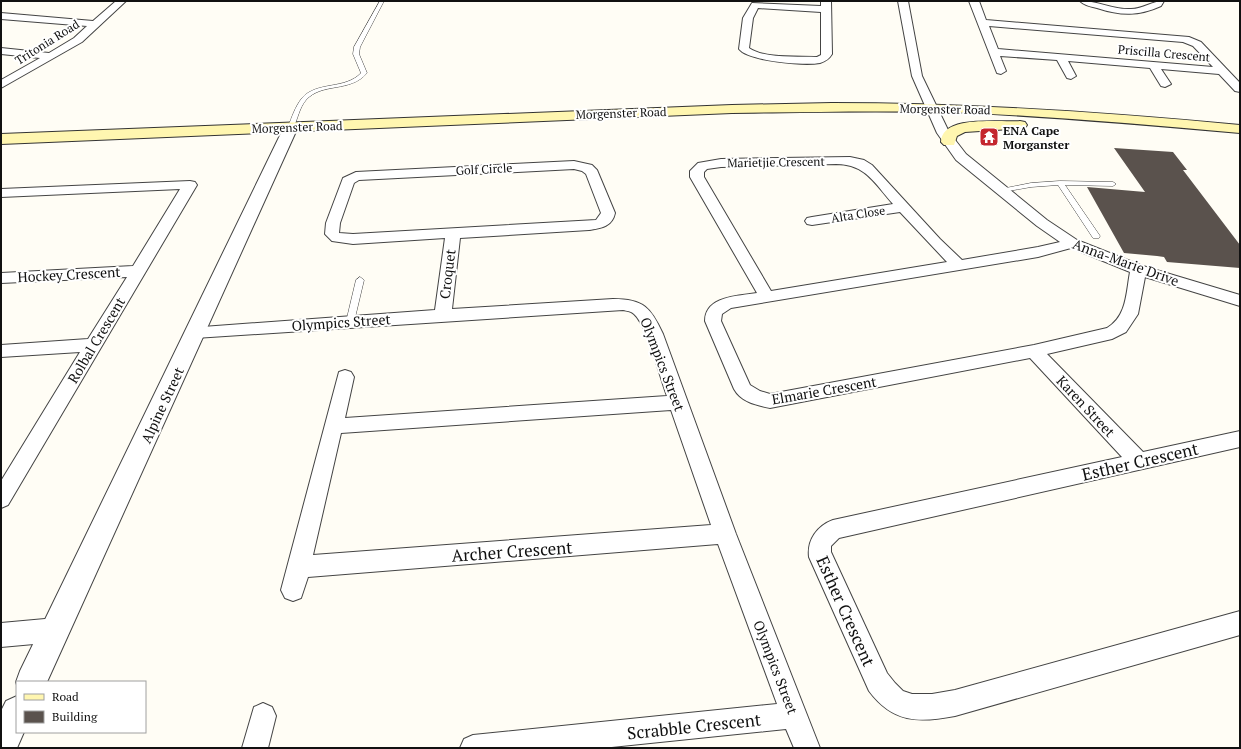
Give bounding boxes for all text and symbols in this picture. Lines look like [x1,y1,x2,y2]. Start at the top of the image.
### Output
street label: Tritonia Road [12,16,82,68]
street label: Priscilla Crescent [1117,41,1211,65]
street label: Morgenster Road [899,101,991,117]
street label: Morgenster Road [575,104,667,122]
street label: Morgenster Road [251,118,343,136]
place label: ENA Cape Morganster [1003,123,1070,152]
temple icon: ENA Cape Morganster [978,126,1000,148]
street label: Marietjie Crescent [727,154,826,170]
street label: Golf Circle [455,160,513,178]
street label: Alta Close [830,202,886,226]
street label: Anna-Marie Drive [1070,234,1182,290]
street label: Croquet [435,247,460,300]
street label: Hockey Crescent [17,262,122,286]
street label: Rolbal Crescent [63,293,130,387]
street label: Olympics Street [291,309,392,335]
street label: Olympics Street [636,314,690,414]
street label: Alpine Street [136,363,188,446]
street label: Elmarie Crescent [770,371,879,409]
street label: Karen Street [1053,371,1120,441]
street label: Esther Crescent [1080,436,1201,486]
street label: Archer Crescent [451,535,574,567]
street label: Esther Crescent [811,552,881,671]
street label: Olympics Street [749,617,803,717]
legend [16,681,146,733]
text: Road [52,689,79,704]
street label: Scrabble Crescent [626,707,763,744]
text: Building [52,709,98,724]

